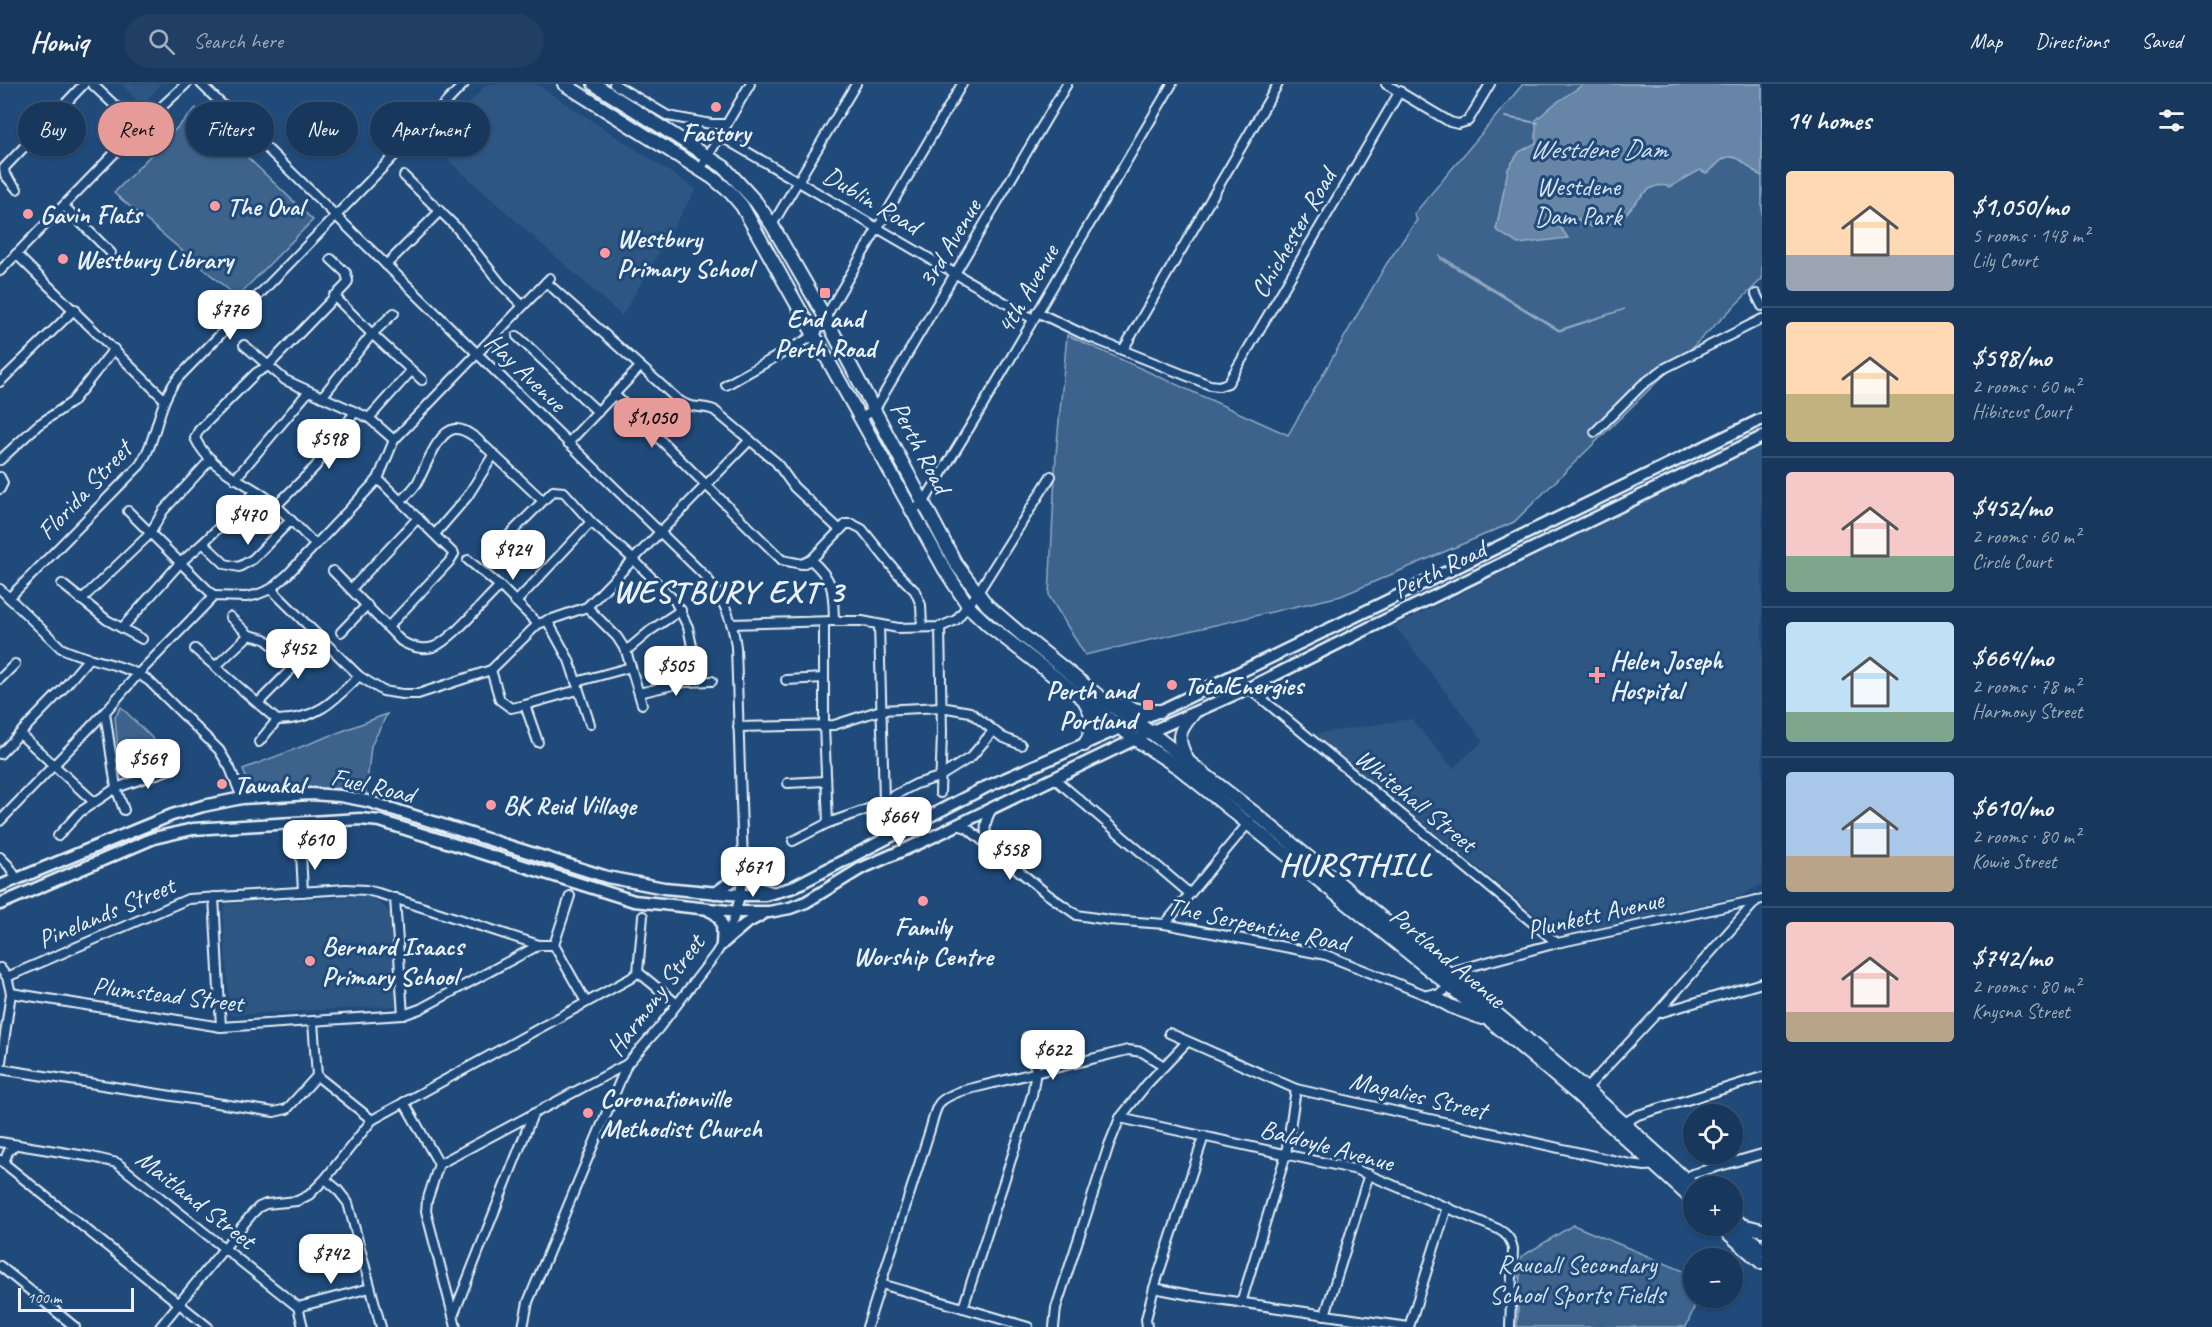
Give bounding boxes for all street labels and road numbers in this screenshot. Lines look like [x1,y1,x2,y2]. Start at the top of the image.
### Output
street label: Dublin Road [817,159,930,244]
street label: Chichester Road [1243,160,1346,304]
street label: 3rd Avenue [910,192,989,294]
street label: 4th Avenue [989,237,1067,340]
street label: Hay Avenue [478,326,575,421]
street label: Perth Road [883,396,960,502]
street label: Florida Street [30,431,141,547]
street label: Perth Road [1387,531,1494,606]
street label: Whitehall Street [1348,741,1485,861]
street label: Fuel Road [328,760,421,812]
street label: Pinelands Street [33,868,182,956]
street label: Plunkett Avenue [1524,882,1668,946]
street label: The Serpentine Road [1164,889,1355,961]
street label: Portland Avenue [1383,899,1514,1016]
street label: Harmony Street [599,926,713,1063]
street label: Plumstead Street [91,969,247,1020]
street label: Magalies Street [1346,1064,1493,1128]
street label: Baldoyle Avenue [1257,1112,1399,1179]
street label: Maitland Street [129,1142,264,1258]

